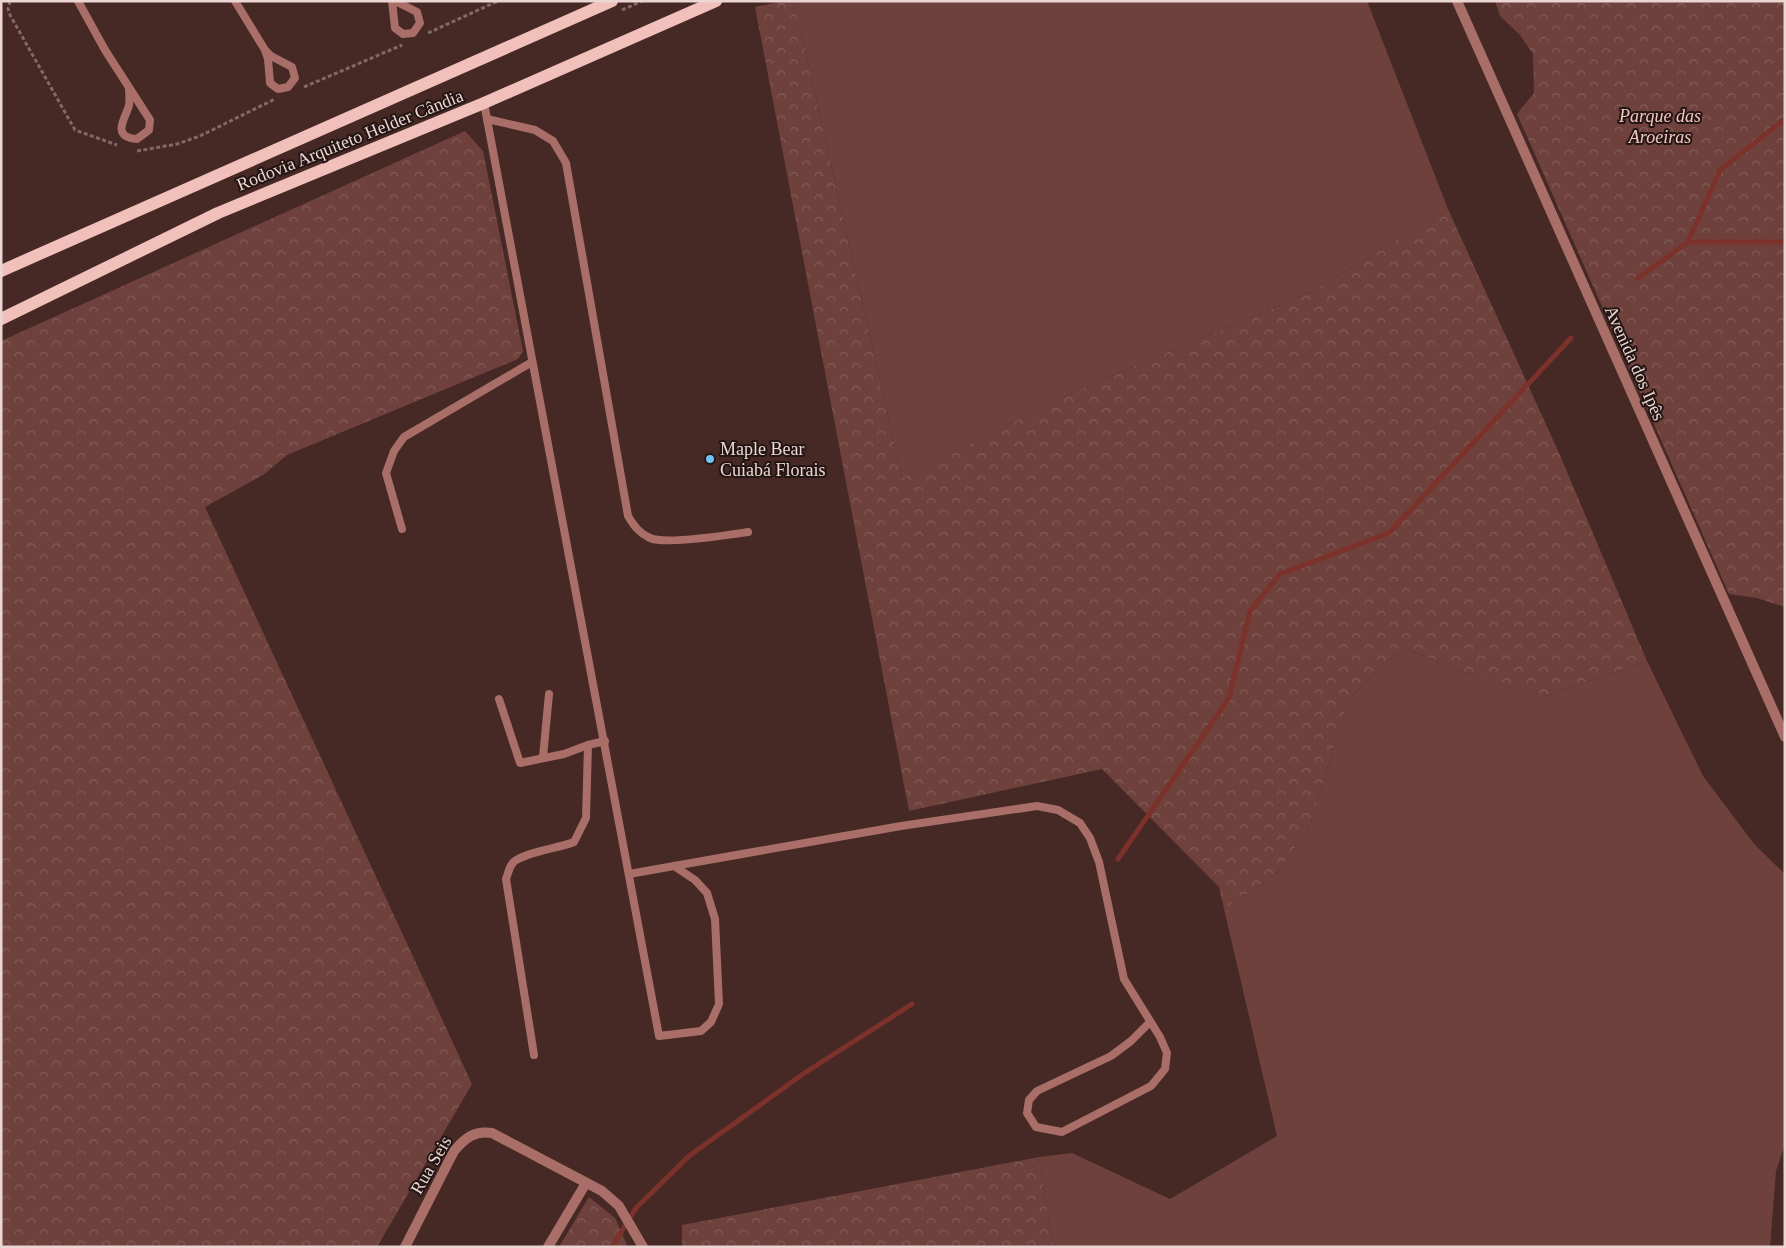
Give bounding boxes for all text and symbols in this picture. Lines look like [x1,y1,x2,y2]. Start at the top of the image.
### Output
street label: Rodovia Arquiteto Helder Cândia [234,85,466,195]
park label: Parque das Aroeiras [1618,106,1701,147]
street label: Avenida dos Ipês [1601,302,1669,424]
place label: Maple Bear Cuiabá Florais [720,439,826,480]
marker: Maple Bear Cuiabá Florais [704,453,716,465]
street label: Rua Seis [406,1132,456,1198]

